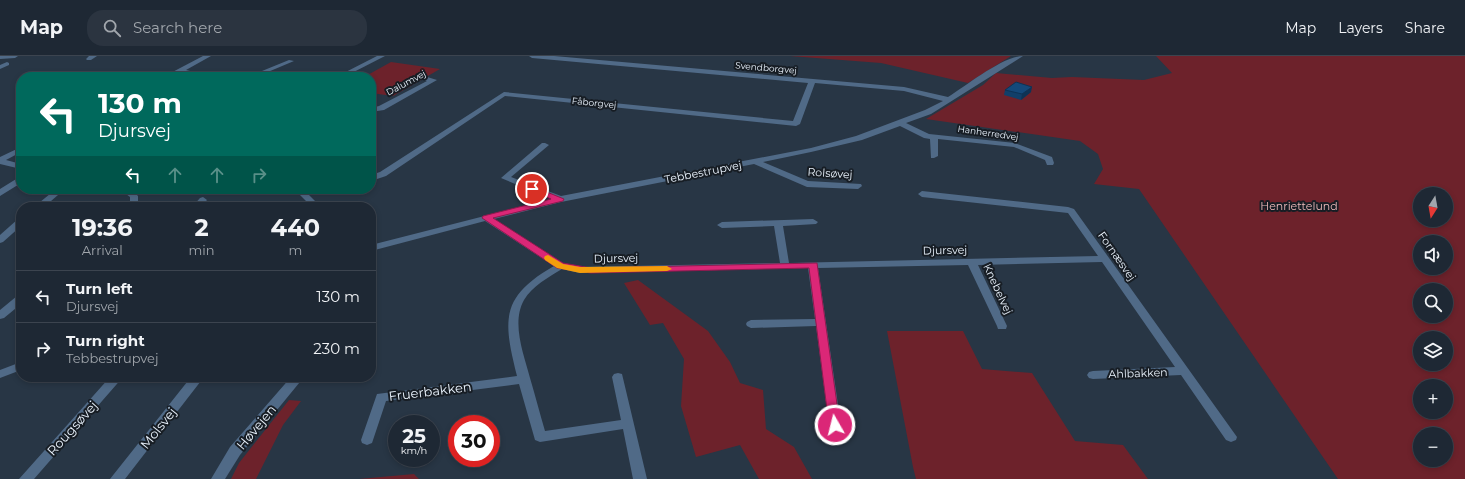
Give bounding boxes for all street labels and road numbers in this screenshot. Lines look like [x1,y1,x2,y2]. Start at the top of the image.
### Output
street label: Svendborgvej [735,59,797,76]
street label: Dalumvej [384,68,427,98]
street label: Fåborgvej [571,95,617,110]
street label: Hanherredvej [957,123,1019,142]
street label: Tebbestrupvej [663,158,743,186]
street label: Rolsøvej [807,164,853,182]
street label: Fornæsvej [1095,229,1139,283]
street label: Djursvej [923,243,967,257]
street label: Djursvej [594,251,638,265]
street label: Knebelvej [980,261,1016,317]
street label: Ahlbakken [1108,365,1168,381]
street label: Fruerbakken [388,378,472,404]
street label: Rougsøvej [43,398,101,458]
street label: Høvejen [233,401,279,453]
street label: Molsvej [137,404,179,452]

